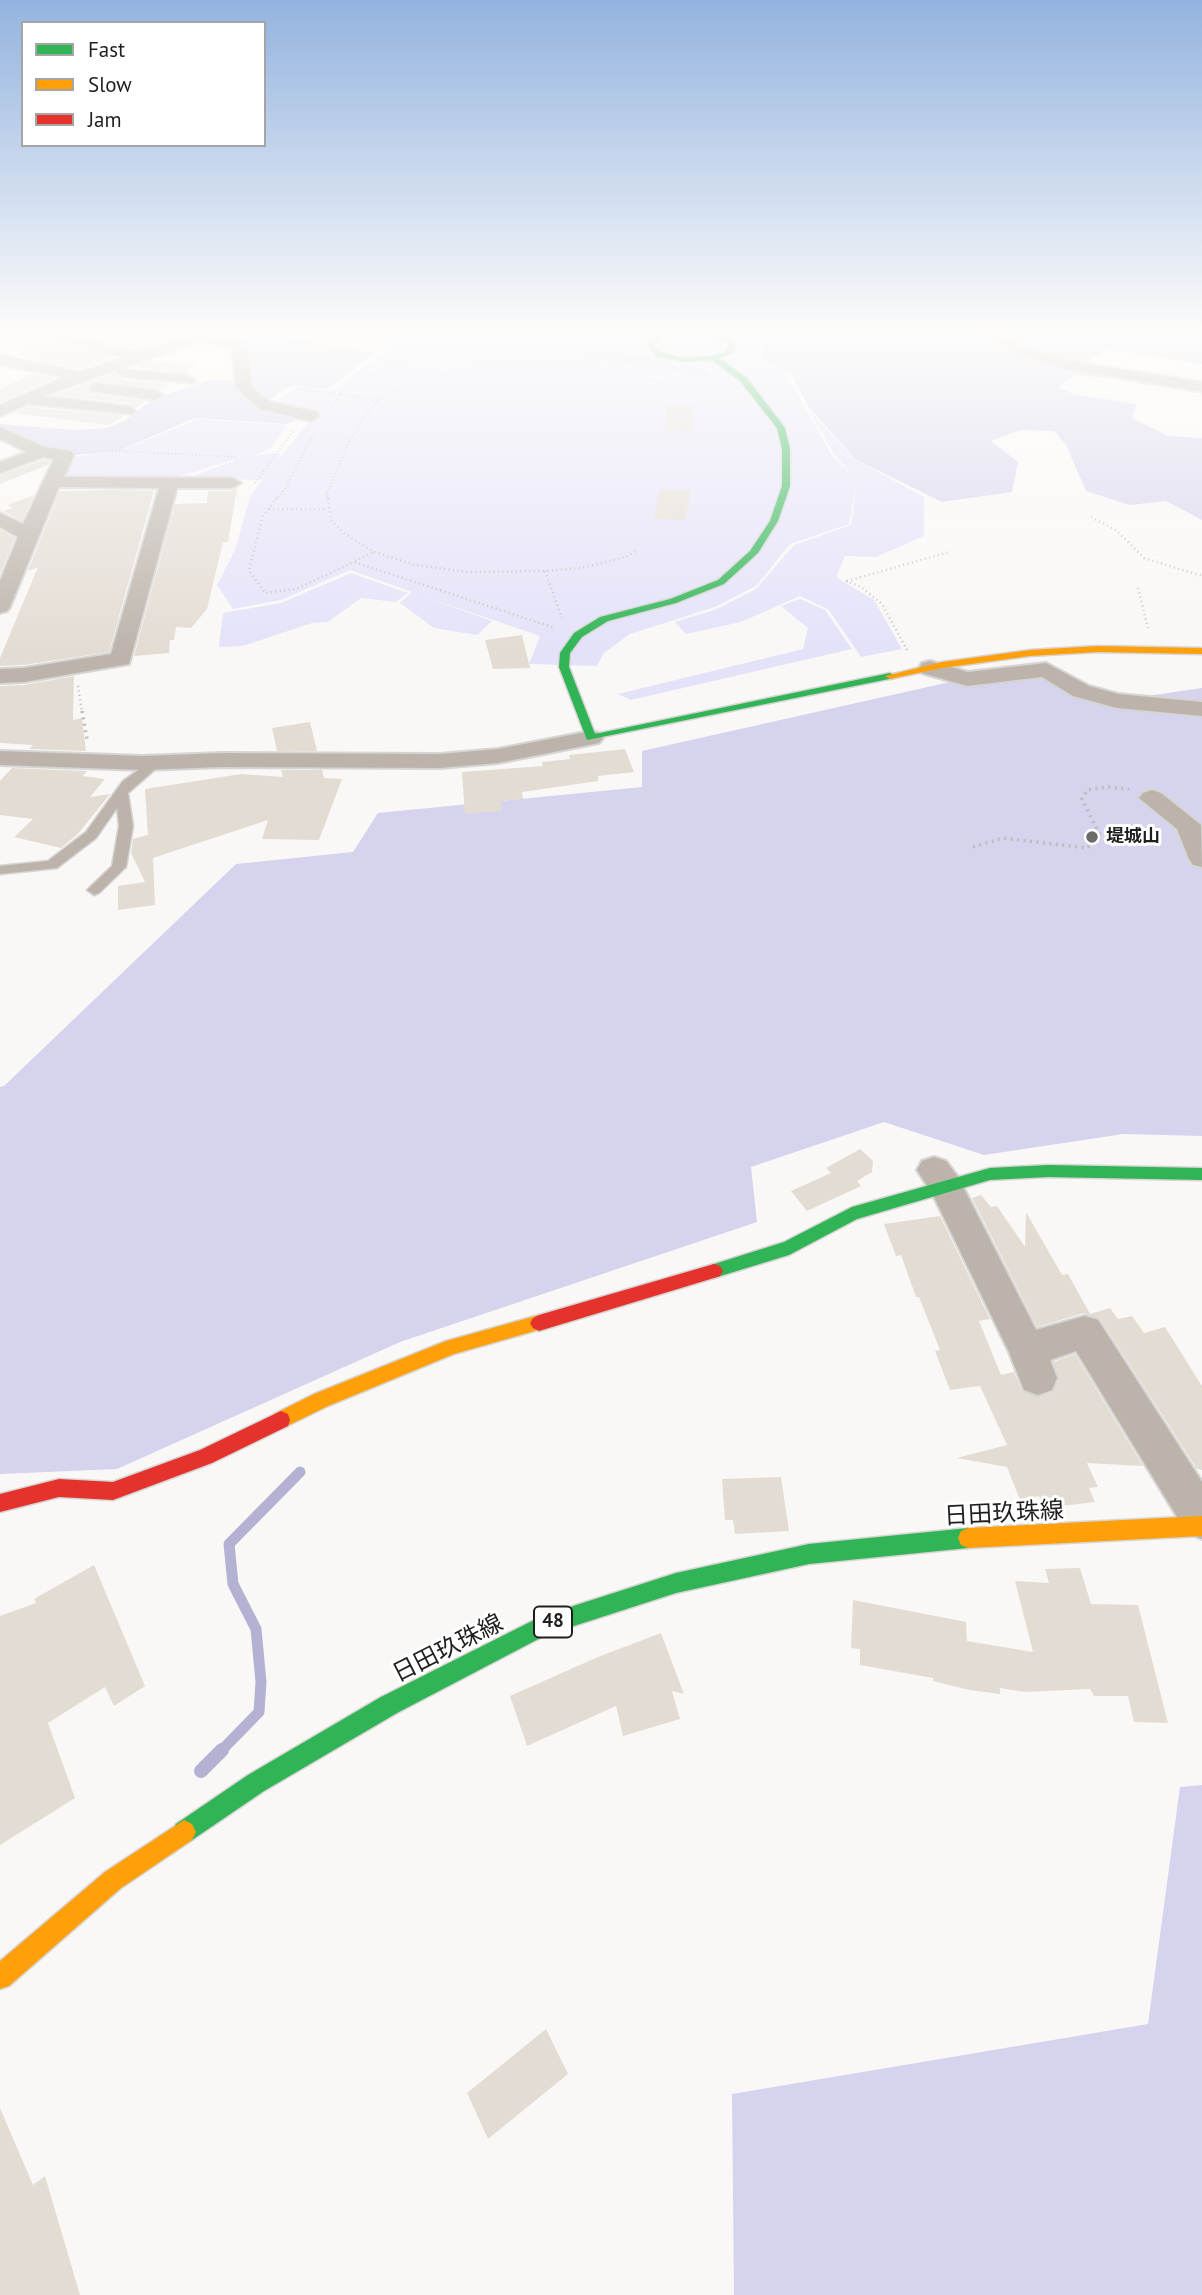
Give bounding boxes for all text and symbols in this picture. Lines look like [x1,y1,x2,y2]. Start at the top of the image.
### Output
legend [21,21,266,147]
text: Fast [88,36,125,63]
text: Slow [88,71,132,98]
text: Jam [88,106,122,133]
place label: 堤城山 [1106,826,1160,848]
marker: 堤城山 [1084,829,1100,845]
street label: 日田玖珠線 [943,1496,1065,1532]
road number: 48 [534,1606,572,1638]
street label: 日田玖珠線 [388,1609,508,1689]

